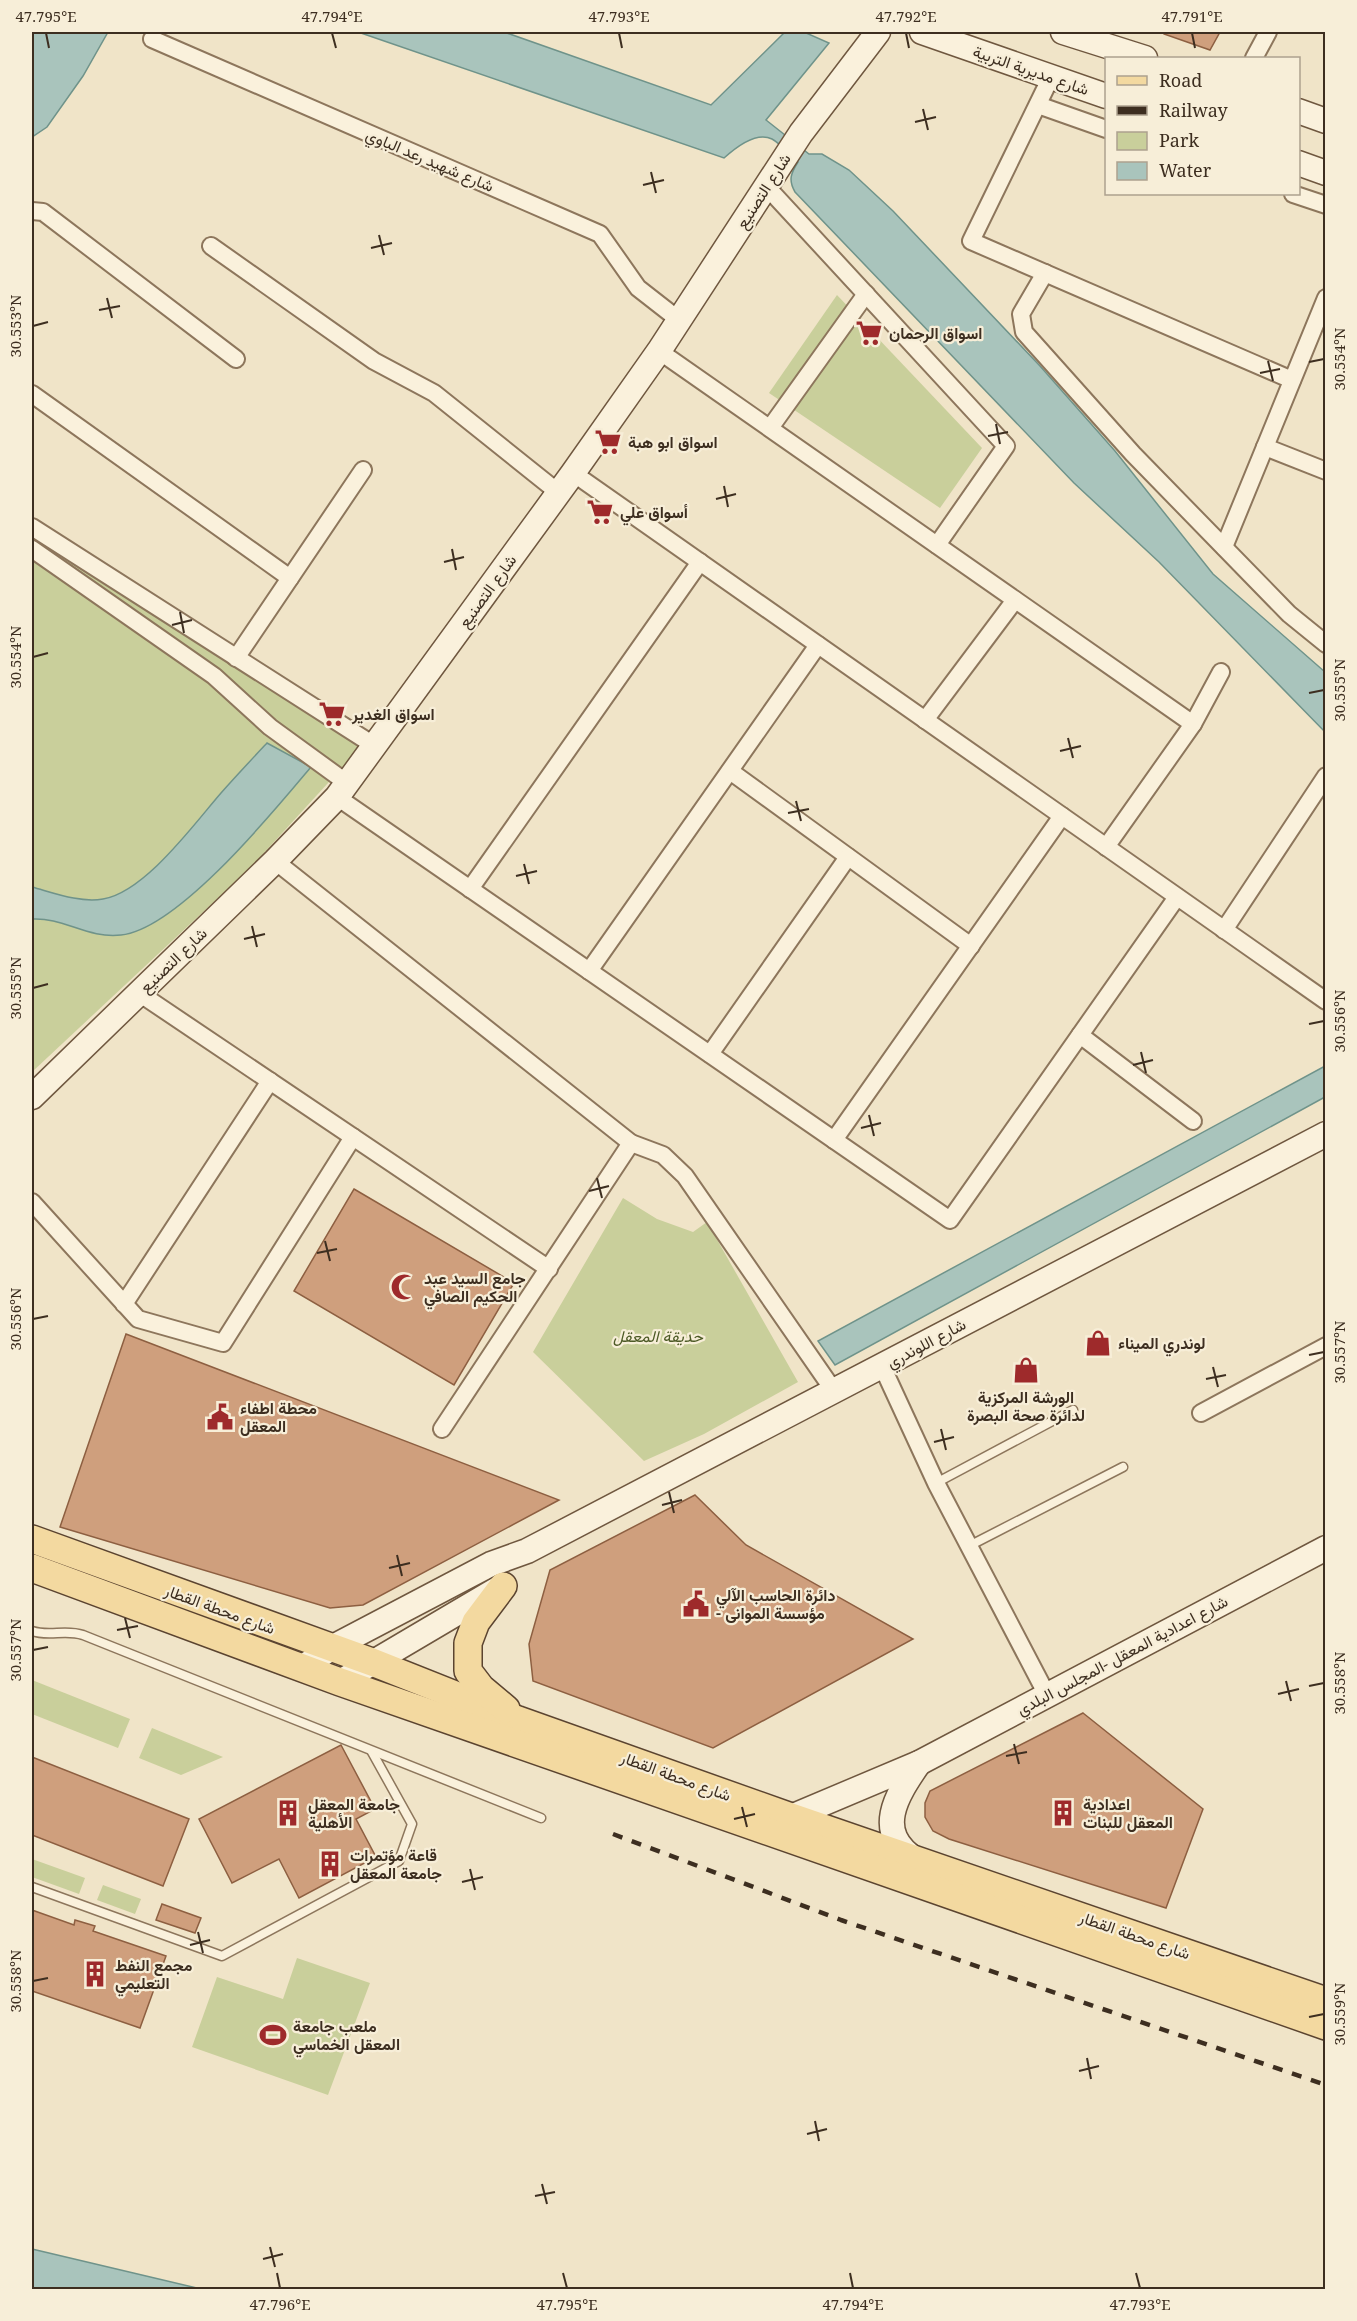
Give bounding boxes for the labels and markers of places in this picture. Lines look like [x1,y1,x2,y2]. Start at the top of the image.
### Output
supermarket icon: اسواق الرحمان [854,318,884,348]
place label: اسواق الرحمان [889,322,982,344]
supermarket icon: اسواق ابو هبة [593,427,623,457]
place label: اسواق ابو هبة [628,431,718,453]
supermarket icon: أسواق علي [585,497,615,527]
place label: أسواق علي [620,501,688,526]
supermarket icon: اسواق الغدير [317,699,347,729]
place label: اسواق الغدير [351,703,435,725]
place label: جامع السيد عبد الحكيم الصافي [424,1267,526,1310]
mosque icon: جامع السيد عبد الحكيم الصافي [389,1272,419,1302]
shop icon: لوندري الميناء [1083,1328,1113,1358]
place label: لوندري الميناء [1118,1332,1206,1357]
shop icon: الورشة المركزية لدائرة صحة البصرة [1011,1355,1041,1385]
place label: الورشة المركزية لدائرة صحة البصرة [967,1386,1085,1426]
place label: محطة اطفاء المعقل [240,1397,317,1437]
public building icon: محطة اطفاء المعقل [205,1402,235,1432]
place label: دائرة الحاسب الآلي - مؤسسة الموانى [716,1584,835,1624]
public building icon: دائرة الحاسب الآلي - مؤسسة الموانى [681,1589,711,1619]
place label: جامعة المعقل الأهلية [308,1793,400,1833]
place label: اعدادية المعقل للبنات [1083,1793,1173,1833]
building icon: جامعة المعقل الأهلية [273,1798,303,1828]
building icon: اعدادية المعقل للبنات [1048,1798,1078,1828]
place label: قاعة مؤتمرات جامعة المعقل [350,1844,442,1884]
building icon: قاعة مؤتمرات جامعة المعقل [315,1849,345,1879]
place label: مجمع النفط التعليمي [115,1954,193,1997]
building icon: مجمع النفط التعليمي [80,1959,110,1989]
place label: ملعب جامعة المعقل الخماسي [293,2015,400,2058]
sports icon: ملعب جامعة المعقل الخماسي [258,2020,288,2050]

